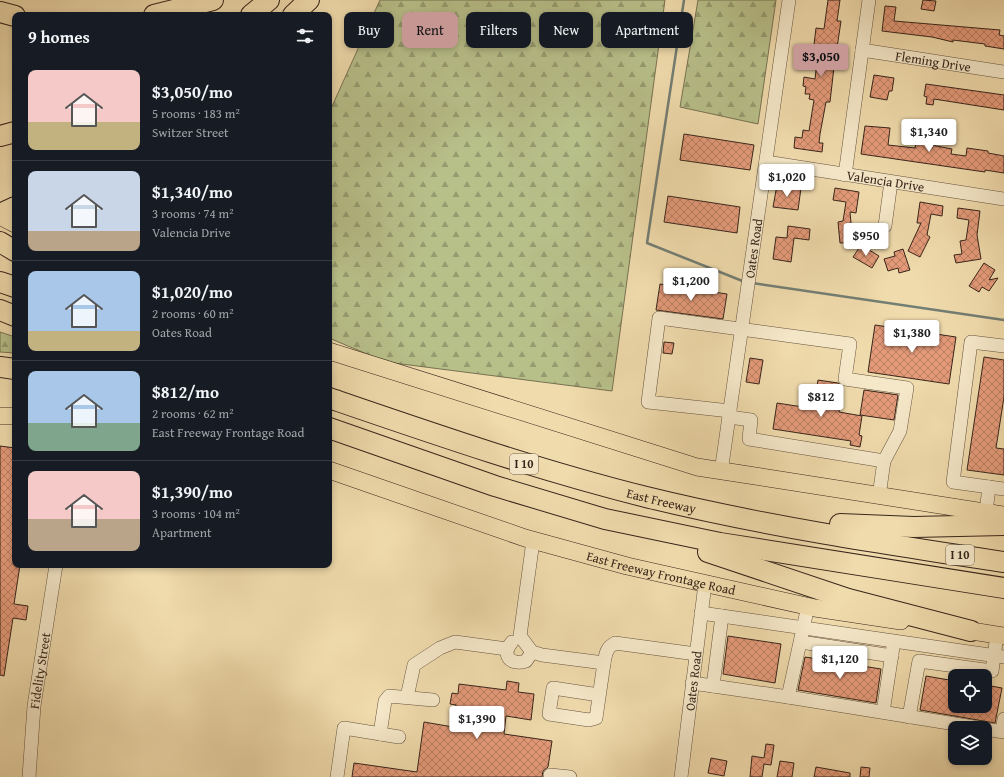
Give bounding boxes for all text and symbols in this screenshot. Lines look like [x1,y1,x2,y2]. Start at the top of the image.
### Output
chip: Buy [344,12,394,48]
chip: Rent [402,12,458,48]
chip: Filters [466,12,531,48]
chip: New [539,12,593,48]
chip: Apartment [601,12,693,48]
text: 9 homes [28,24,90,49]
icon: filters [294,25,316,47]
pin: $3,050 [788,44,854,78]
street label: Fleming Drive [894,46,972,77]
text: $3,050 [802,47,840,66]
text: $3,050/mo [152,79,233,104]
icon: home [60,86,108,134]
text: 5 rooms · 183 m² [152,104,240,123]
pin: $1,340 [896,119,962,153]
text: $1,340 [910,122,948,141]
text: Switzer Street [152,123,229,142]
pin: $1,020 [754,164,820,198]
street label: Valencia Drive [845,166,926,197]
text: $1,020 [768,167,806,186]
text: $1,340/mo [152,179,233,204]
icon: home [60,187,108,235]
text: 3 rooms · 74 m² [152,204,234,223]
street label: Oates Road [740,217,767,279]
text: Valencia Drive [152,223,231,242]
pin: $950 [842,223,890,257]
text: $950 [853,226,879,245]
pin: $1,200 [658,268,724,302]
text: $1,200 [672,271,710,290]
text: $1,020/mo [152,279,233,304]
icon: home [60,287,108,335]
text: 2 rooms · 60 m² [152,304,234,323]
pin: $1,380 [879,320,945,354]
text: Oates Road [152,323,212,342]
text: $1,380 [893,323,931,342]
text: $812/mo [152,379,219,404]
pin: $812 [797,384,845,418]
icon: home [60,387,108,435]
text: $812 [808,387,834,406]
text: 2 rooms · 62 m² [152,404,234,423]
text: East Freeway Frontage Road [152,423,304,442]
road number: I 10 [510,454,538,474]
text: $1,390/mo [152,479,233,504]
street label: East Freeway [624,483,698,518]
icon: home [60,487,108,535]
text: 3 rooms · 104 m² [152,504,240,523]
text: Apartment [152,523,212,542]
road number: I 10 [946,545,974,565]
street label: East Freeway Frontage Road [584,546,737,600]
street label: Fidelity Street [25,631,55,710]
pin: $1,120 [807,646,873,680]
text: $1,120 [821,649,859,668]
street label: Oates Road [680,650,707,712]
map controls [948,669,992,765]
button: locate [948,669,992,713]
pin: $1,390 [444,706,510,740]
text: $1,390 [458,709,496,728]
button: layers [948,721,992,765]

